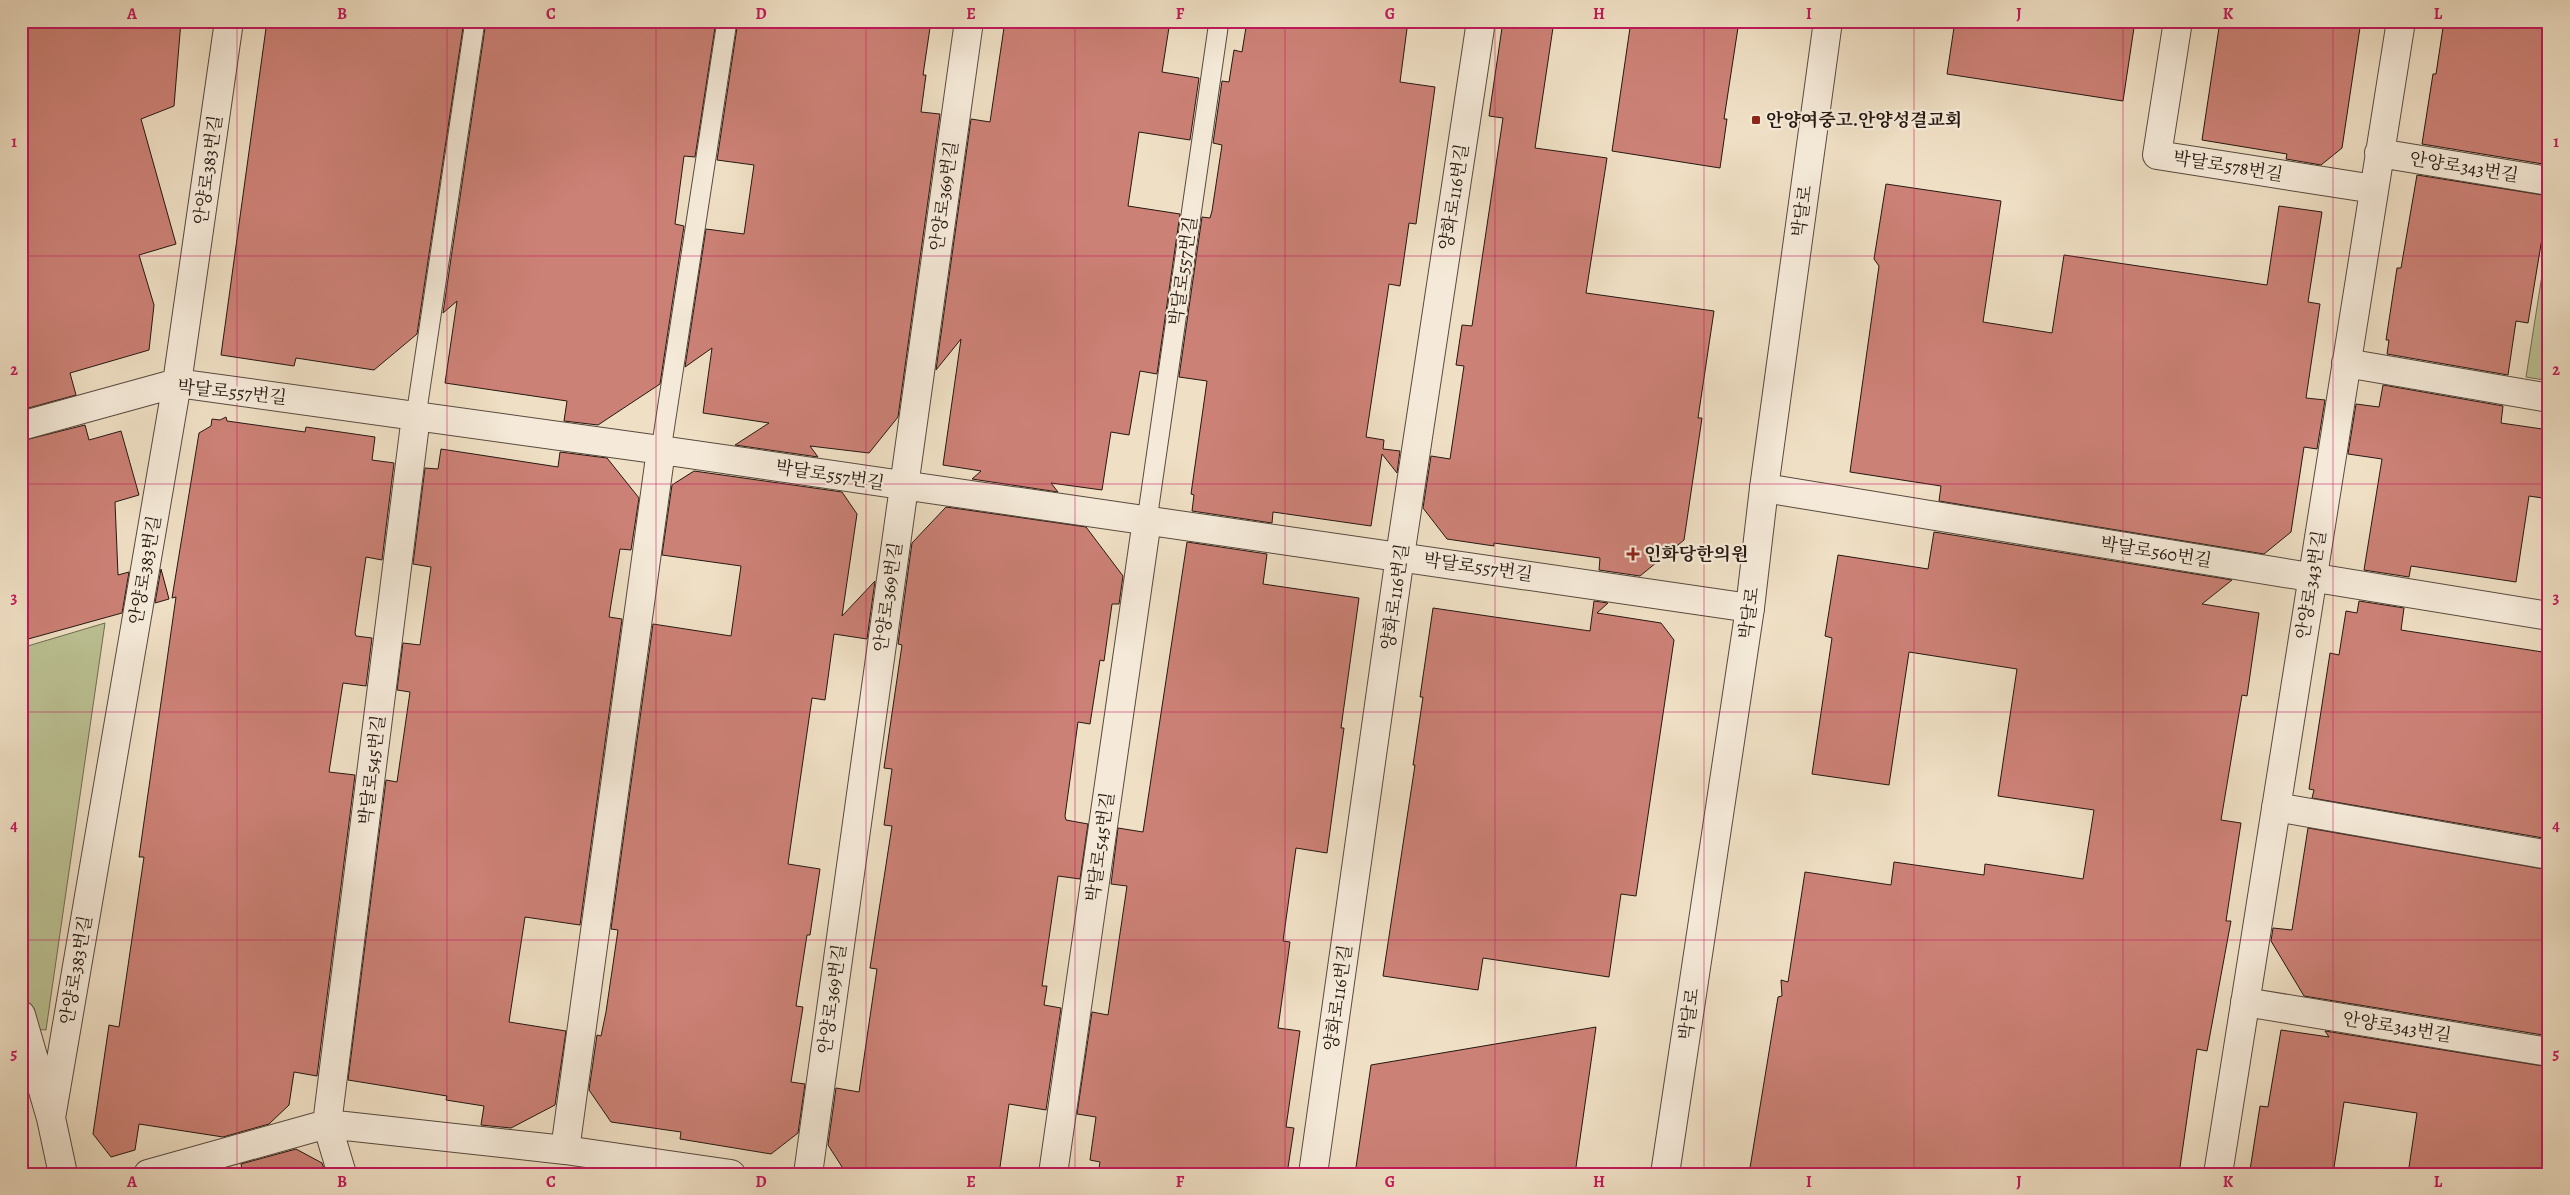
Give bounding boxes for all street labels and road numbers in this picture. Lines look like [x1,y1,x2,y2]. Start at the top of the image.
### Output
street label: 안양로383번길 [188,114,228,226]
street label: 안양로369번길 [924,139,964,253]
street label: 양화로116번길 [1434,142,1474,252]
street label: 박달로578번길 [2171,145,2285,187]
street label: 안양로343번길 [2408,147,2520,187]
street label: 박달로 [1786,183,1818,239]
street label: 박달로557번길 [1163,215,1203,327]
street label: 박달로557번길 [176,374,288,410]
street label: 박달로557번길 [774,455,886,495]
street label: 안양로383번길 [124,513,166,627]
street label: 안양로343번길 [2291,529,2331,641]
street label: 박달로560번길 [2099,531,2213,573]
street label: 안양로369번길 [868,540,908,654]
street label: 양화로116번길 [1376,542,1414,652]
street label: 박달로557번길 [1422,547,1534,587]
street label: 박달로 [1733,585,1765,641]
street label: 박달로545번길 [353,714,391,826]
street label: 박달로545번길 [1080,791,1120,903]
street label: 안양로383번길 [55,913,97,1027]
street label: 안양로369번길 [812,942,852,1056]
street label: 양화로116번길 [1319,943,1357,1053]
street label: 박달로 [1673,986,1705,1042]
street label: 안양로343번길 [2341,1007,2453,1047]

